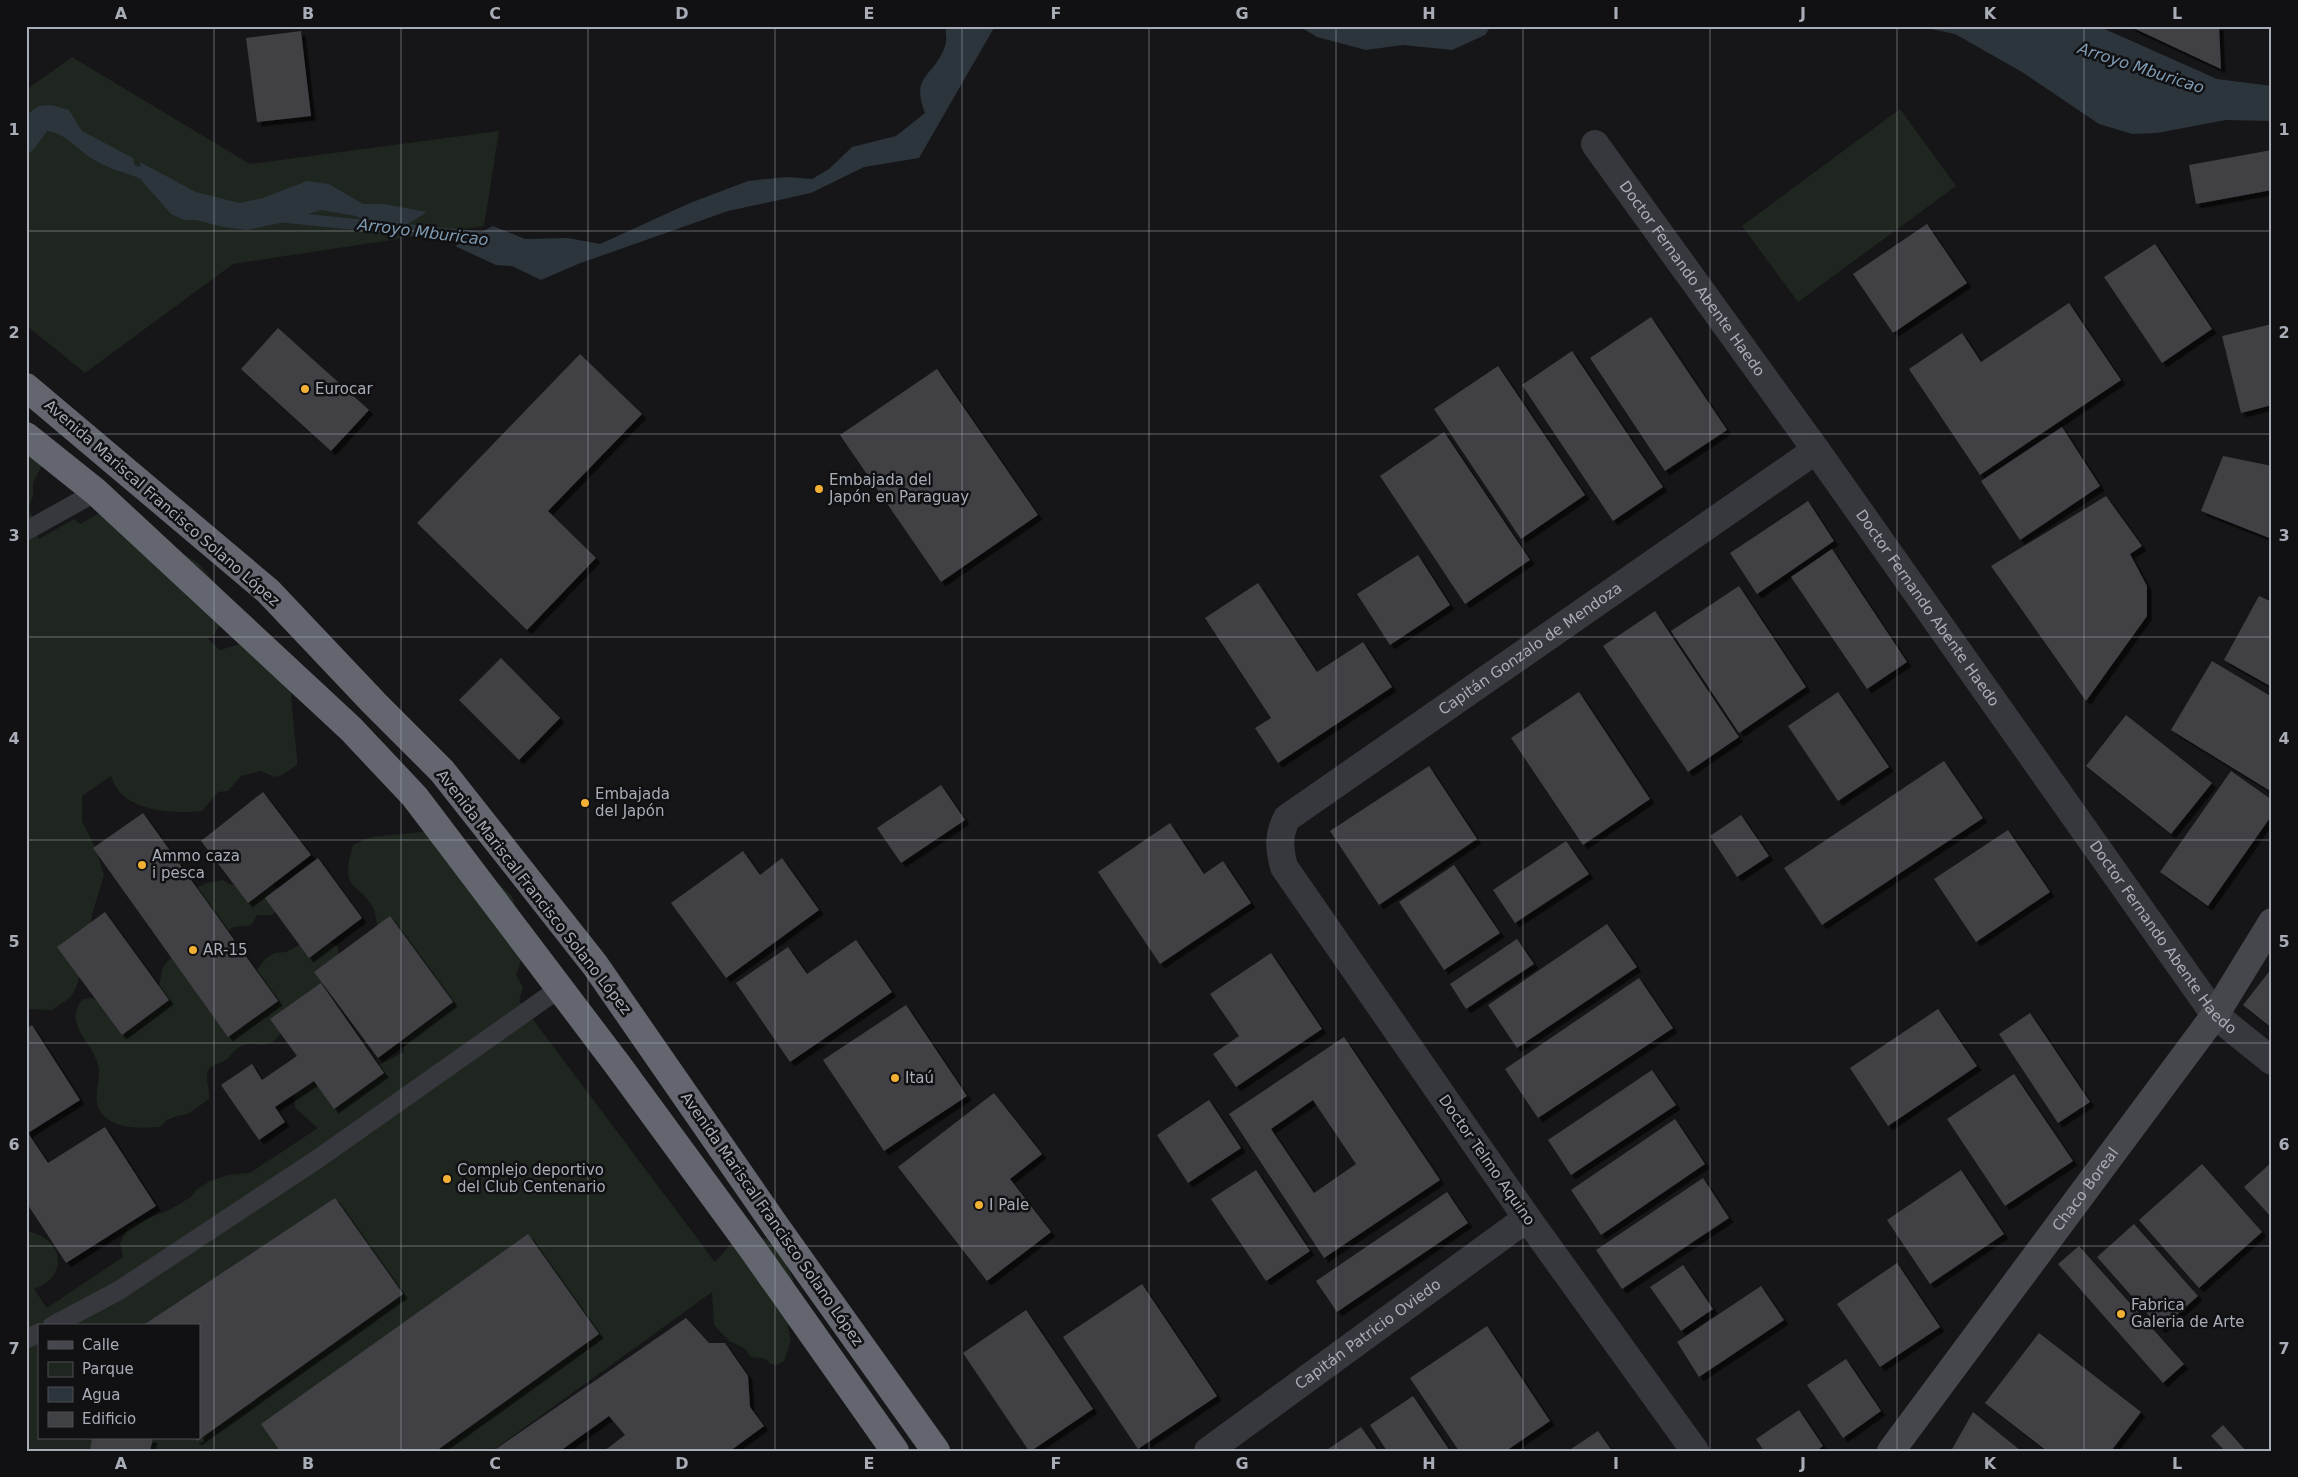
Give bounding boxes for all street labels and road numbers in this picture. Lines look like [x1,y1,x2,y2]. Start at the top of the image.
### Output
street label: Doctor Fernando Abente Haedo [1616,177,1769,380]
street label: Avenida Mariscal Francisco Solano López [41,396,283,610]
street label: Doctor Fernando Abente Haedo [1852,506,2003,710]
street label: Capitán Gonzalo de Mendoza [1435,579,1625,719]
street label: Avenida Mariscal Francisco Solano López [433,766,635,1018]
street label: Doctor Fernando Abente Haedo [2086,837,2240,1038]
street label: Avenida Mariscal Francisco Solano López [677,1089,867,1349]
street label: Doctor Telmo Aquino [1435,1091,1539,1229]
street label: Chaco Boreal [2049,1144,2122,1235]
street label: Capitán Patricio Oviedo [1292,1275,1444,1393]

